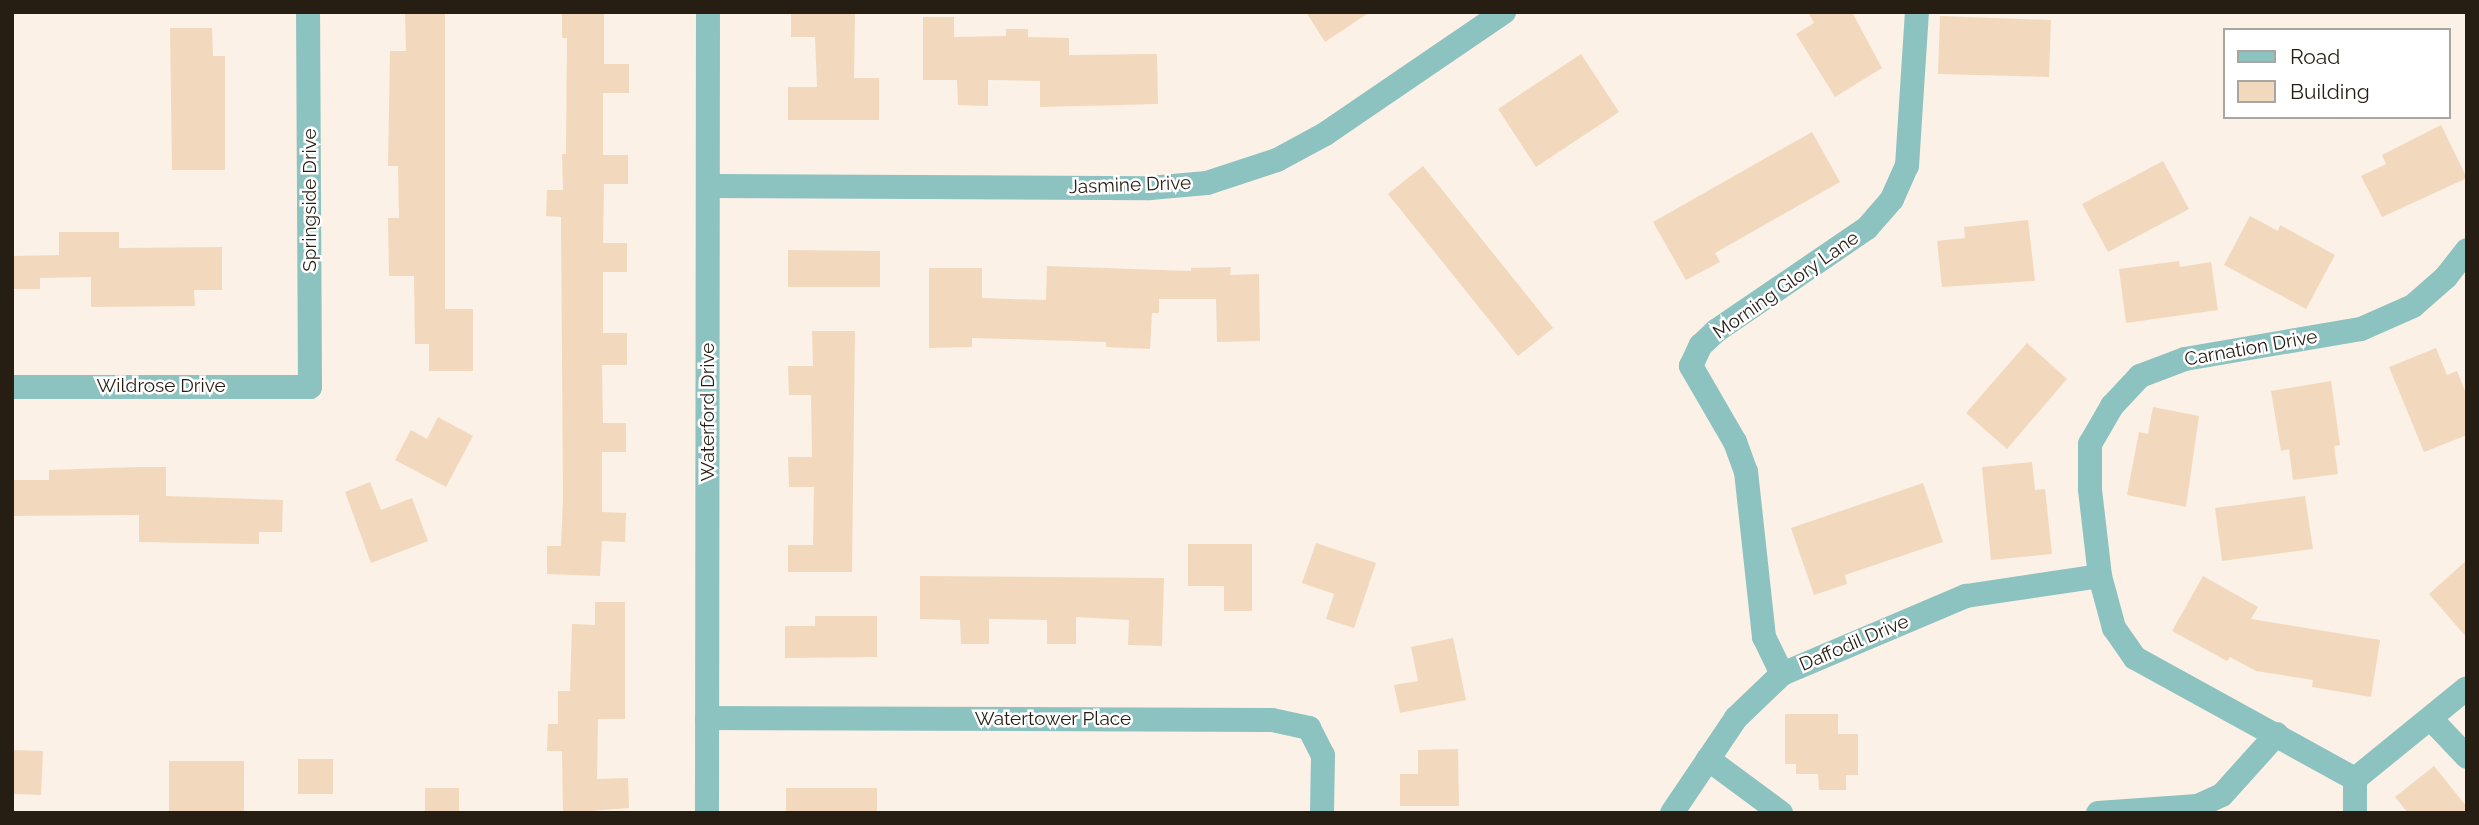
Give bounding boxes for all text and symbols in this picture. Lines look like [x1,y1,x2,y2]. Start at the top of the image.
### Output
legend [2224,28,2451,119]
text: Road [2290,44,2340,69]
text: Building [2290,79,2370,104]
street label: Springside Drive [299,128,321,272]
street label: Jasmine Drive [1068,171,1192,199]
street label: Morning Glory Lane [1709,226,1863,344]
street label: Carnation Drive [2183,325,2319,371]
street label: Waterford Drive [697,343,719,481]
street label: Wildrose Drive [96,375,226,397]
street label: Daffodil Drive [1796,610,1912,676]
street label: Watertower Place [975,708,1131,730]

